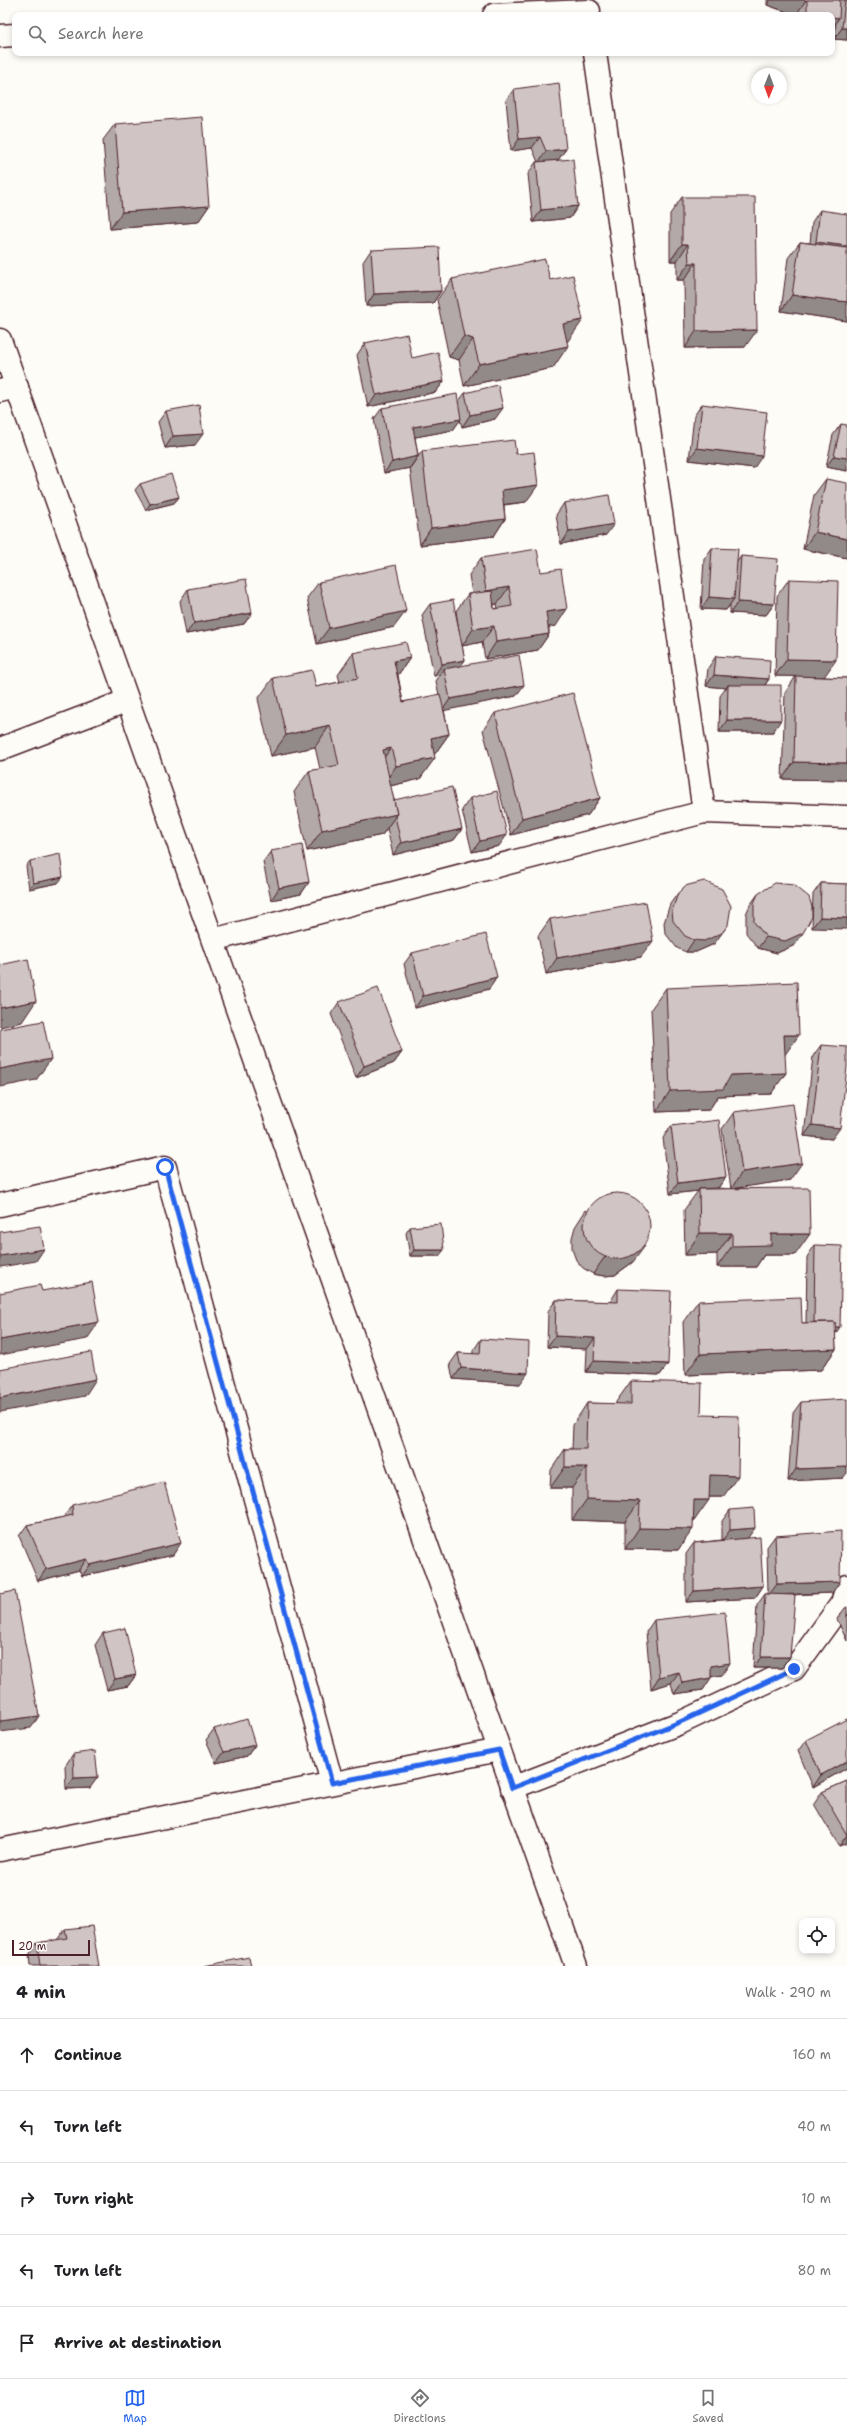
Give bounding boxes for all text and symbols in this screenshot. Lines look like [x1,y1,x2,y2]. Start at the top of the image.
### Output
search box [12,12,835,56]
icon: search [26,23,48,45]
text: Search here [58,24,144,44]
north arrow [751,68,787,104]
route start [156,1158,174,1176]
route end [785,1660,803,1678]
map controls [799,1918,835,1954]
button: locate [799,1918,835,1954]
scale bar [12,1938,90,1957]
text: 20 m [18,1939,46,1954]
text: 4 min [16,1981,66,2003]
text: Walk · 290 m [745,1984,831,2001]
icon: ahead [16,2044,38,2066]
text: Continue [54,2045,122,2065]
text: 160 m [793,2046,831,2063]
icon: left [16,2116,38,2138]
text: Turn left [54,2117,122,2137]
text: 40 m [797,2118,831,2135]
icon: right [16,2188,38,2210]
text: Turn right [54,2189,134,2209]
text: 10 m [801,2190,831,2207]
icon: left [16,2260,38,2282]
text: Turn left [54,2261,122,2281]
text: 80 m [797,2262,831,2279]
icon: arrive [16,2332,38,2354]
text: Arrive at destination [54,2333,222,2353]
tab: Map [123,2387,147,2426]
tab: Directions [393,2387,446,2426]
tab: Saved [692,2387,724,2426]

